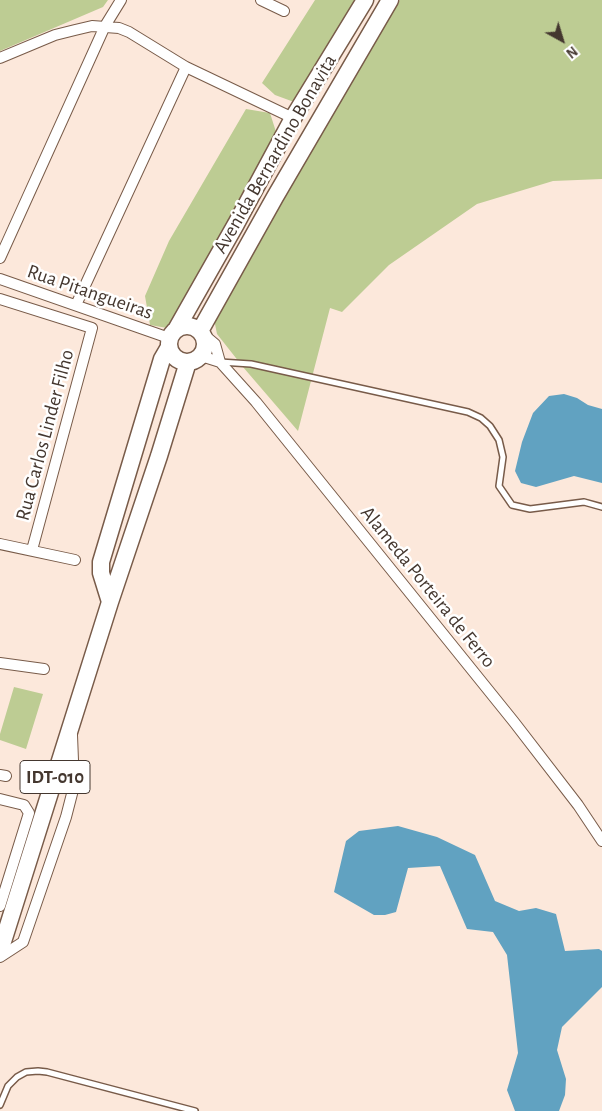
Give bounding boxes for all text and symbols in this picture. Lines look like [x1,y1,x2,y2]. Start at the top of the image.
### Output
north arrow [537,15,587,65]
text: N [563,43,580,60]
street label: Avenida Bernardino Bonavita [208,50,342,258]
street label: Rua Pitangueiras [24,259,156,325]
street label: Rua Carlos Linder Filho [11,347,79,523]
street label: Alameda Porteira de Ferro [355,501,501,673]
road number: IDT-010 [20,760,90,794]

